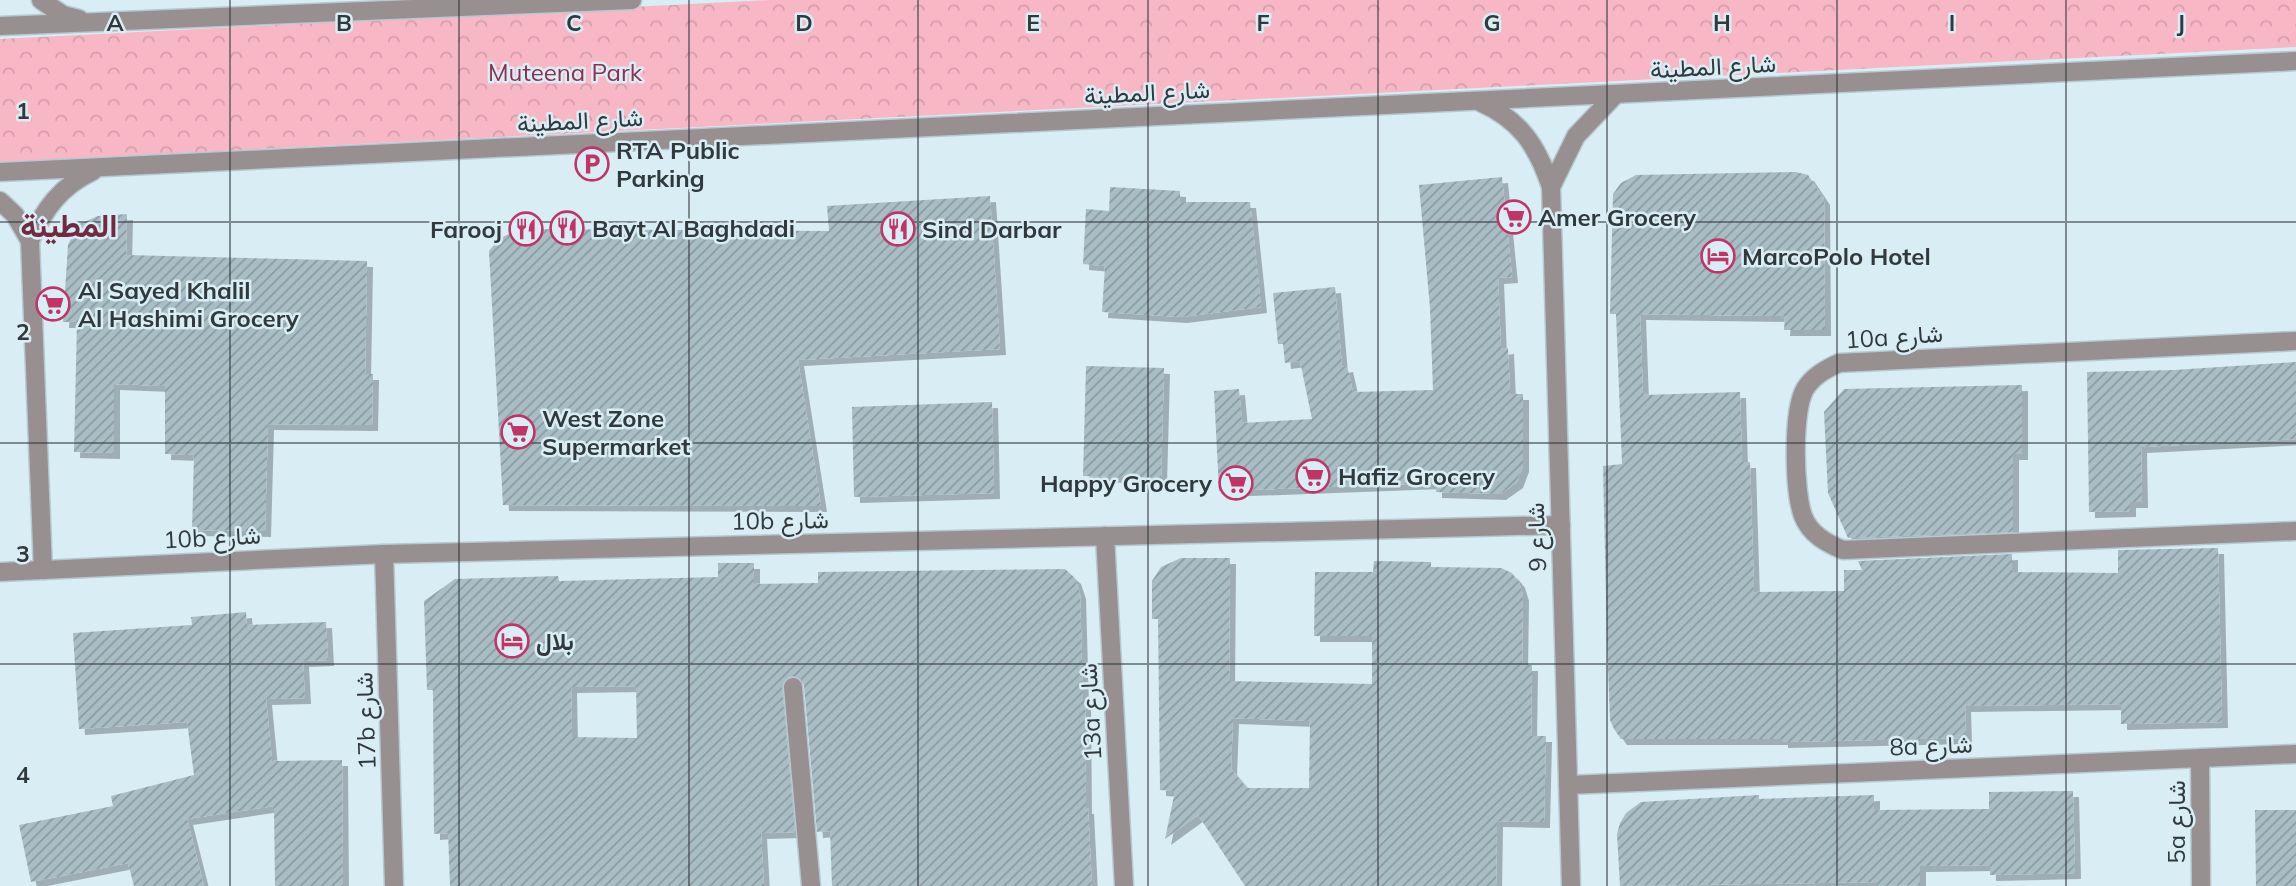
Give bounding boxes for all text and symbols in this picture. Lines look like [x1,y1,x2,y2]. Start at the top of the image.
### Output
text: A [106,8,124,37]
text: B [336,8,352,37]
text: C [566,8,582,37]
text: D [795,8,813,37]
text: E [1026,8,1040,37]
text: F [1256,8,1270,37]
text: G [1483,8,1501,37]
text: H [1713,8,1731,37]
text: I [1949,8,1955,37]
text: J [2177,8,2185,37]
street label: شارع المطينة [1649,48,1777,86]
park label: Muteena Park [488,57,643,87]
street label: شارع المطينة [1083,74,1211,112]
text: 1 [16,96,30,125]
street label: شارع المطينة [516,102,644,140]
place label: RTA Public Parking [616,135,740,193]
parking icon: RTA Public Parking [573,145,611,183]
supermarket icon: Amer Grocery [1495,198,1533,236]
place label: Amer Grocery [1538,202,1697,232]
district label: المطينة [20,205,118,245]
restaurant icon: Bayt Al Baghdadi [548,209,586,247]
restaurant icon: Farooj [507,210,545,248]
restaurant icon: Sind Darbar [879,210,917,248]
place label: Bayt Al Baghdadi [592,213,795,243]
place label: Farooj [430,214,502,244]
place label: Sind Darbar [922,214,1062,244]
hotel icon: MarcoPolo Hotel [1699,237,1737,275]
place label: MarcoPolo Hotel [1742,241,1931,271]
place label: Al Sayed Khalil Al Hashimi Grocery [78,275,300,333]
supermarket icon: Al Sayed Khalil Al Hashimi Grocery [34,285,72,323]
text: 2 [16,317,30,346]
street label: 10a شارع [1844,318,1944,356]
place label: West Zone Supermarket [542,403,690,461]
supermarket icon: West Zone Supermarket [499,413,537,451]
supermarket icon: Hafiz Grocery [1294,457,1332,495]
place label: Hafiz Grocery [1338,461,1496,491]
supermarket icon: Happy Grocery [1217,464,1255,502]
place label: Happy Grocery [1040,468,1213,498]
street label: شارع 9 [1520,502,1554,572]
street label: 10b شارع [731,504,829,538]
street label: 10b شارع [162,519,262,557]
text: 3 [16,539,30,568]
hotel icon: بلال [493,622,531,660]
place label: بلال [536,626,574,657]
street label: 13a شارع [1072,662,1110,762]
street label: 17b شارع [348,672,384,770]
street label: 8a شارع [1889,729,1973,763]
text: 4 [16,760,30,789]
street label: 5a شارع [2161,780,2193,864]

